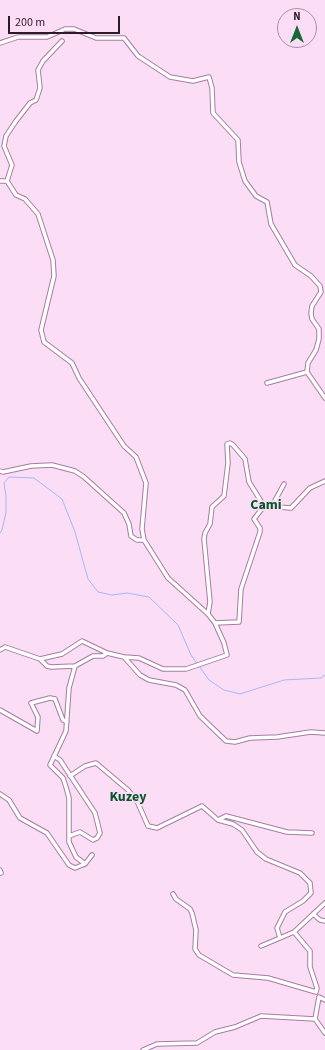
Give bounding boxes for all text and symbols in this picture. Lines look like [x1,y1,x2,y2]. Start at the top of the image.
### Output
scale bar [10,8,122,34]
north arrow [277,8,317,48]
text: N [293,9,301,24]
text: 200 m [15,14,45,31]
district label: Cami [250,498,282,514]
district label: Kuzey [109,790,147,806]

